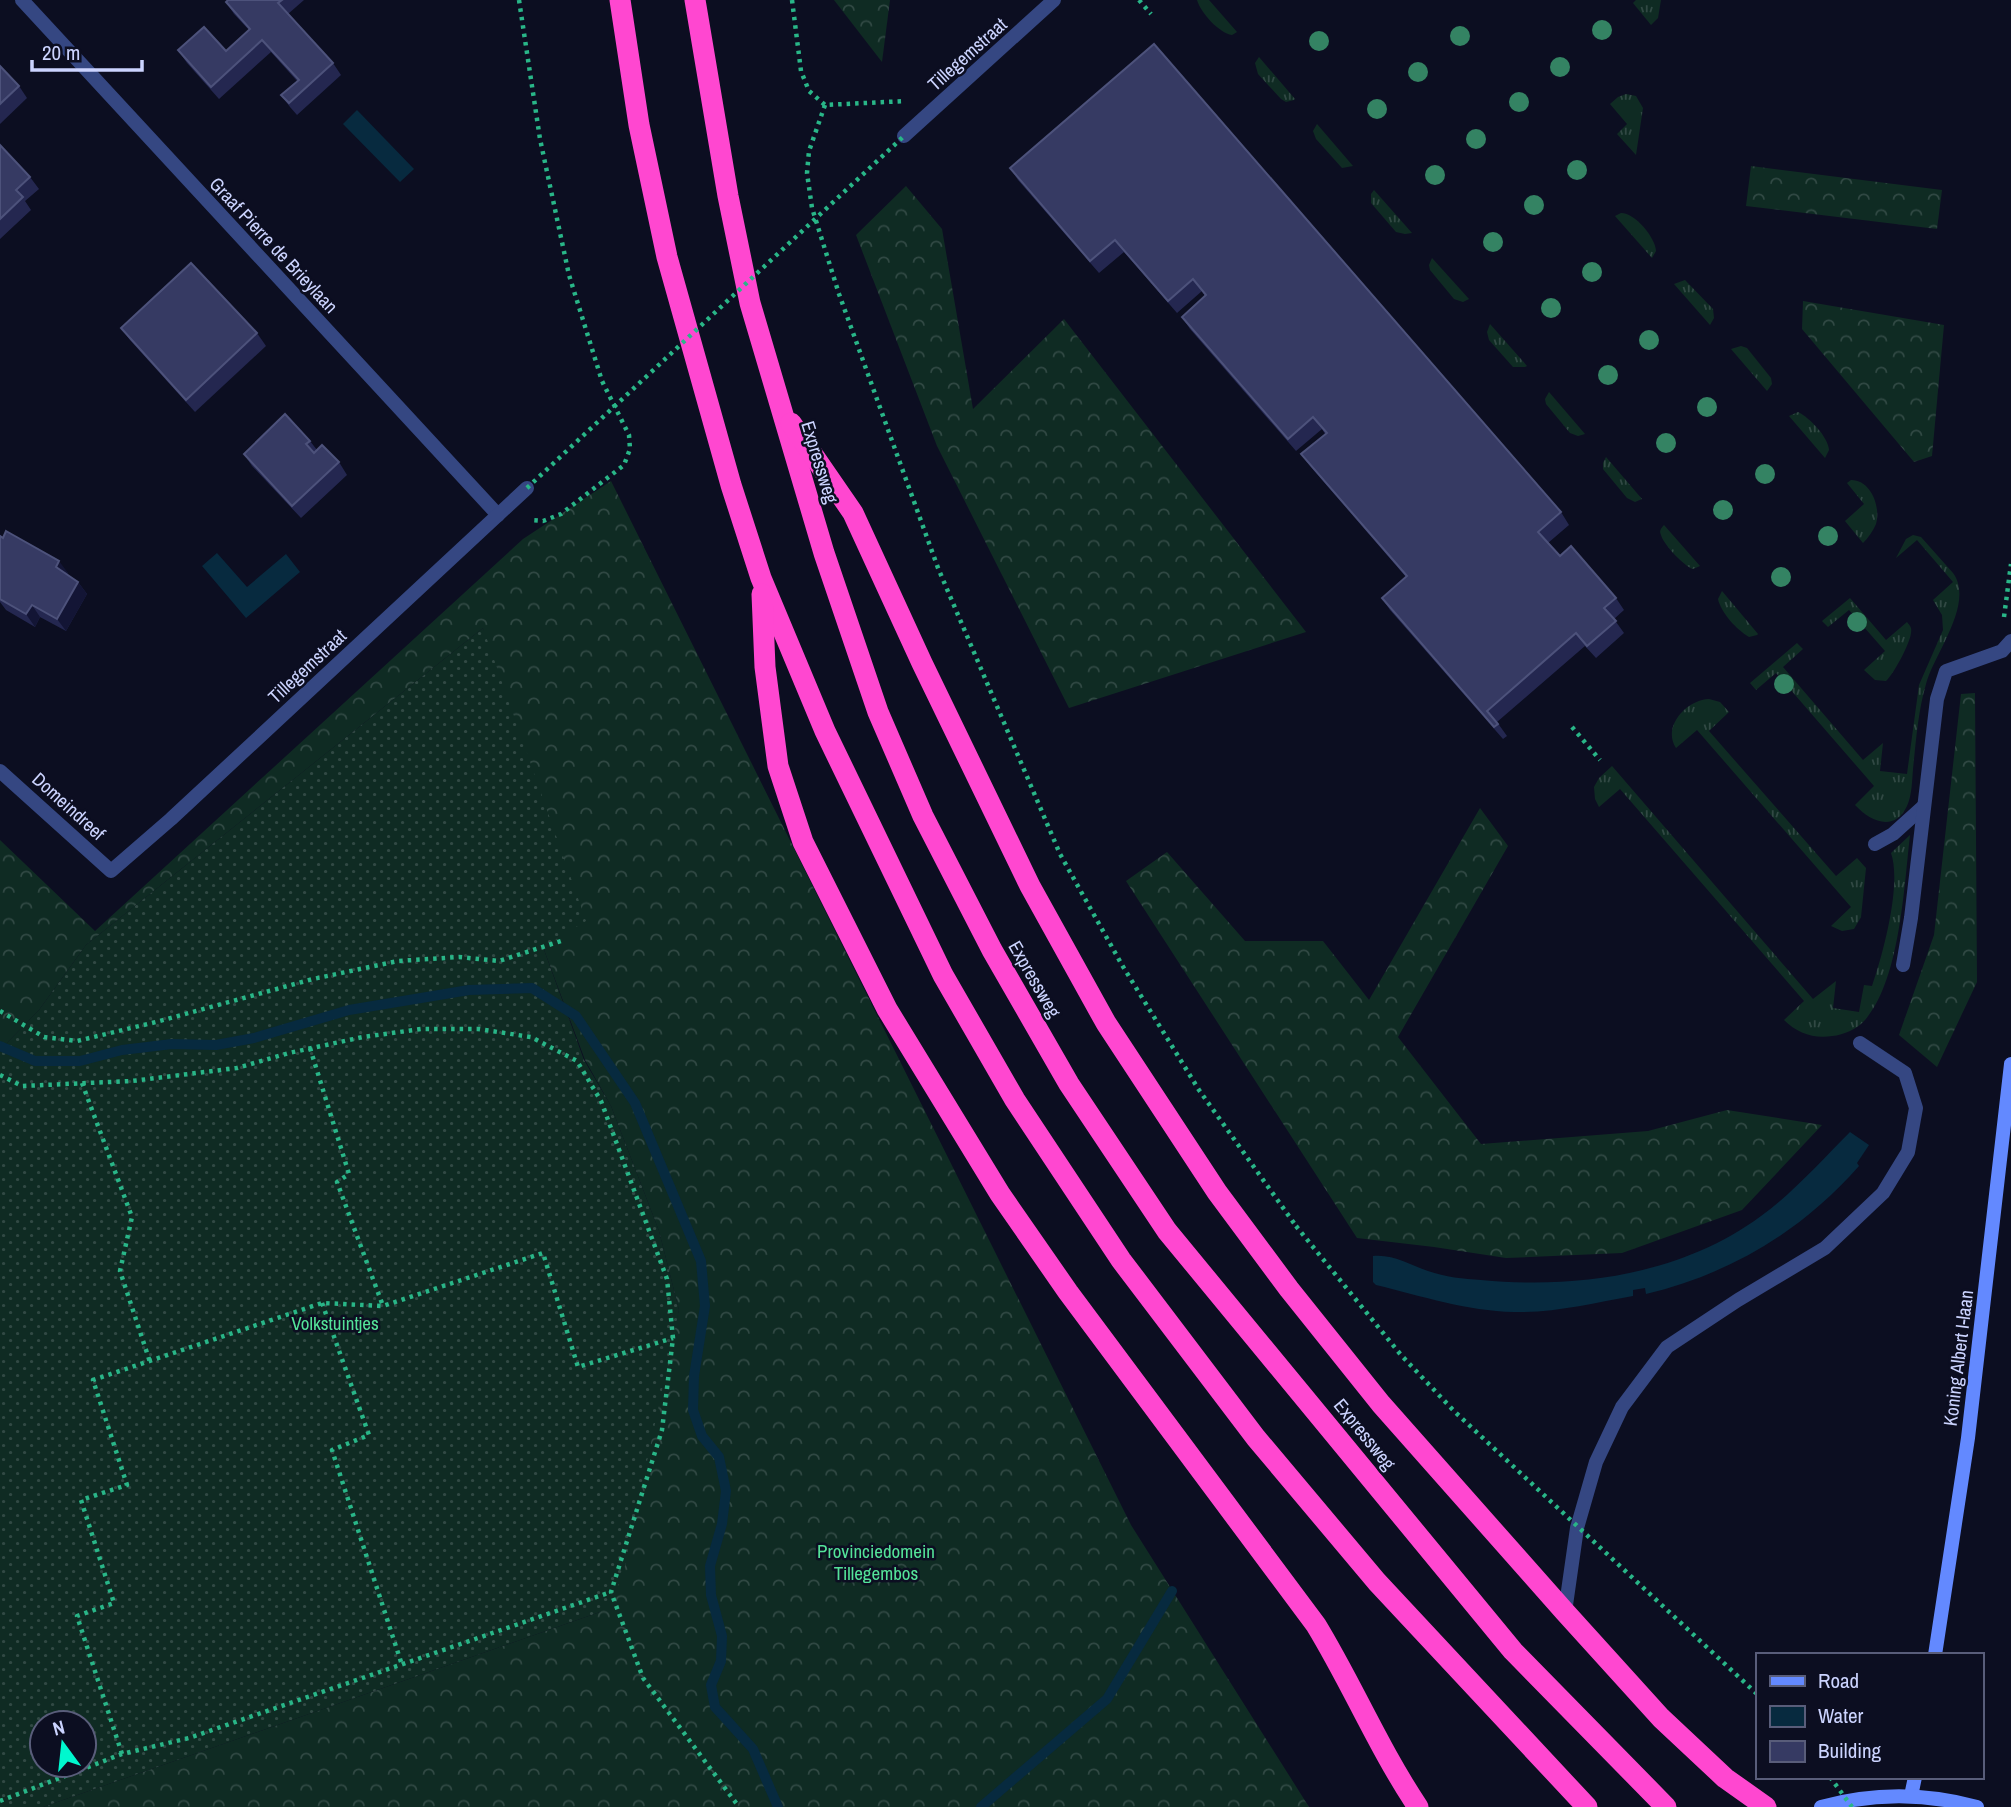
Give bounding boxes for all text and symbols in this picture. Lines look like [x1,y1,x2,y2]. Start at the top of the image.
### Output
street label: Tillegemstraat [922,11,1013,97]
scale bar [32,28,142,72]
text: 20 m [42,38,80,67]
street label: Graaf Pierre de Brieylaan [204,171,344,319]
street label: Expressweg [795,418,845,507]
street label: Tillegemstraat [262,622,352,709]
street label: Domeindreef [27,766,112,846]
street label: Expressweg [1003,936,1068,1023]
street label: Koning Albert I-laan [1937,1288,1979,1428]
park label: Volkstuintjes [291,1310,379,1336]
street label: Expressweg [1328,1393,1402,1475]
park label: Provinciedomein Tillegembos [817,1538,935,1586]
legend [1756,1653,1983,1779]
text: Road [1818,1666,1859,1695]
text: Water [1818,1701,1864,1730]
north arrow [28,1709,98,1779]
text: N [50,1714,67,1742]
text: Building [1818,1736,1882,1765]

